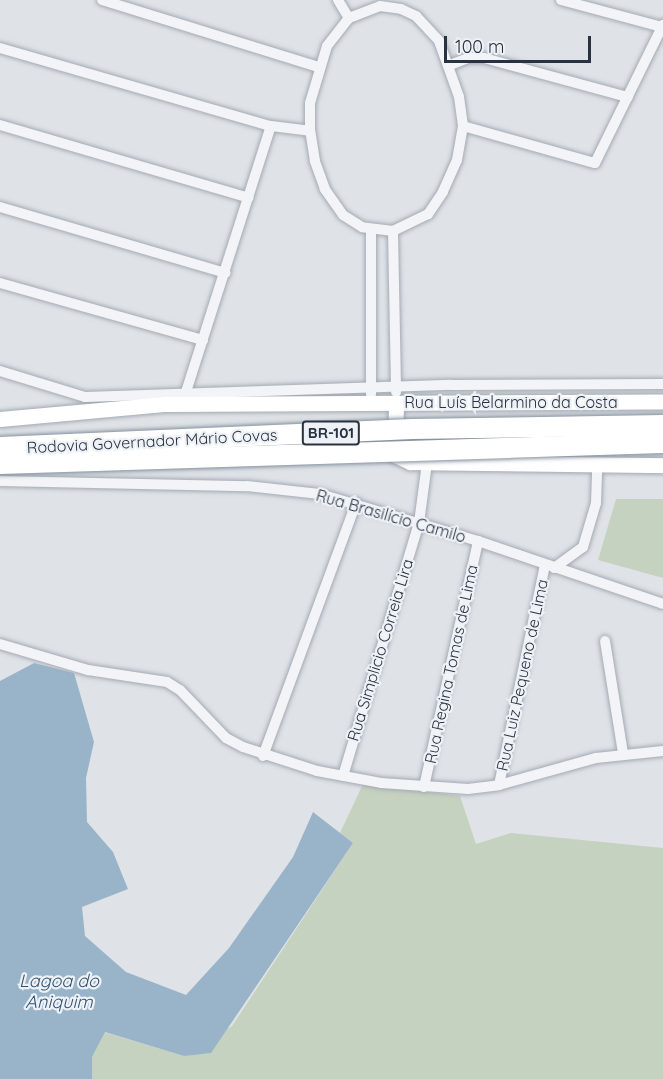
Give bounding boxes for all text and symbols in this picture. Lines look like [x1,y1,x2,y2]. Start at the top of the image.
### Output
scale bar [447,24,594,62]
text: 100 m [455,35,504,58]
street label: Rua Luís Belarmino da Costa [404,392,618,412]
road number: BR-101 [301,421,361,445]
street label: Rodovia Governador Mário Covas [26,425,278,457]
street label: Rua Brasilício Camilo [314,485,468,547]
street label: Rua Simplicio Correia Lira [343,557,417,743]
street label: Rua Regina Tomas de Lima [421,563,481,765]
street label: Rua Luiz Pequeno de Lima [492,577,552,773]
water label: Lagoa do Aniquim [19,971,99,1014]

